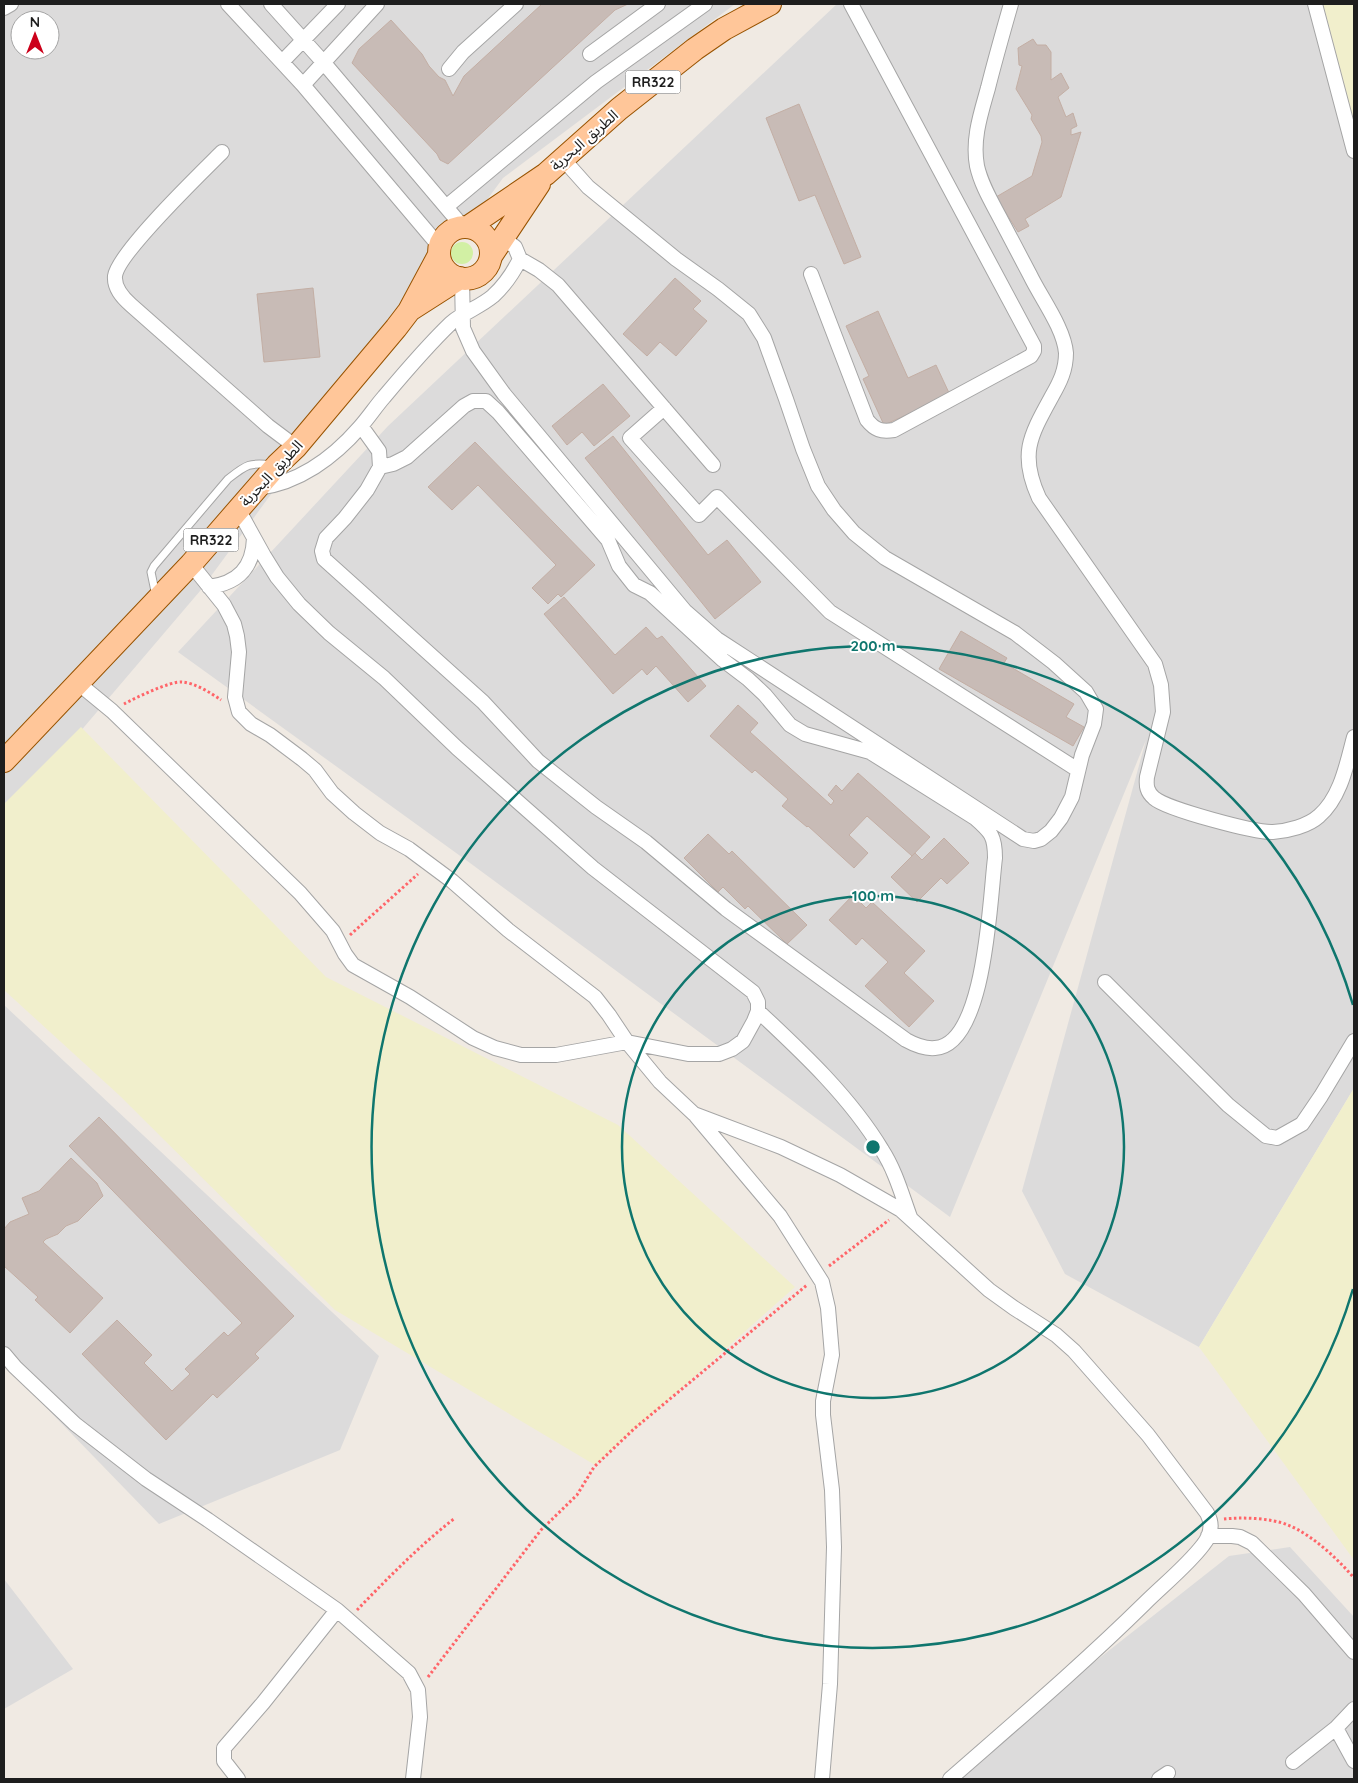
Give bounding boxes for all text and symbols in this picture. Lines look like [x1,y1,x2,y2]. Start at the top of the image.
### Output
north arrow [10,10,60,60]
text: N [30,13,40,31]
road number: RR322 [626,70,680,94]
street label: الطريق البحرية [546,105,622,175]
street label: الطريق البحرية [235,436,307,511]
road number: RR322 [184,528,238,552]
text: 200 m [851,636,896,655]
text: 100 m [852,886,894,905]
centre of rings [864,1138,882,1156]

